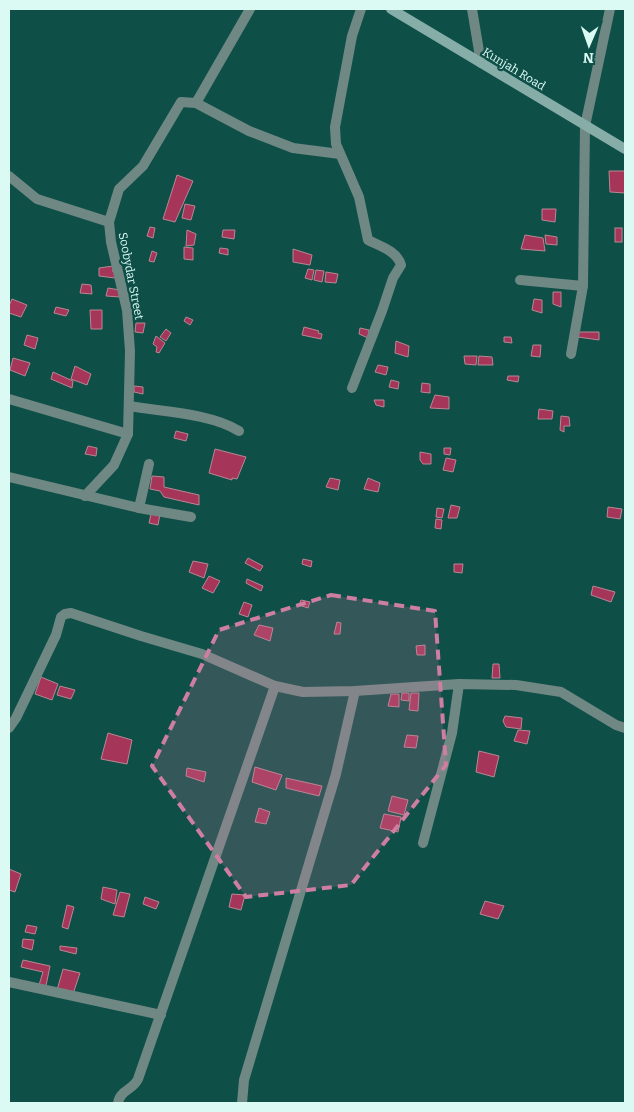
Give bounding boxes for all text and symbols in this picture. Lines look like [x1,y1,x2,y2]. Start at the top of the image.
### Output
north arrow [564,20,614,70]
street label: Kunjah Road [480,45,548,93]
text: N [583,49,594,66]
street label: Soobydar Street [116,231,146,322]

